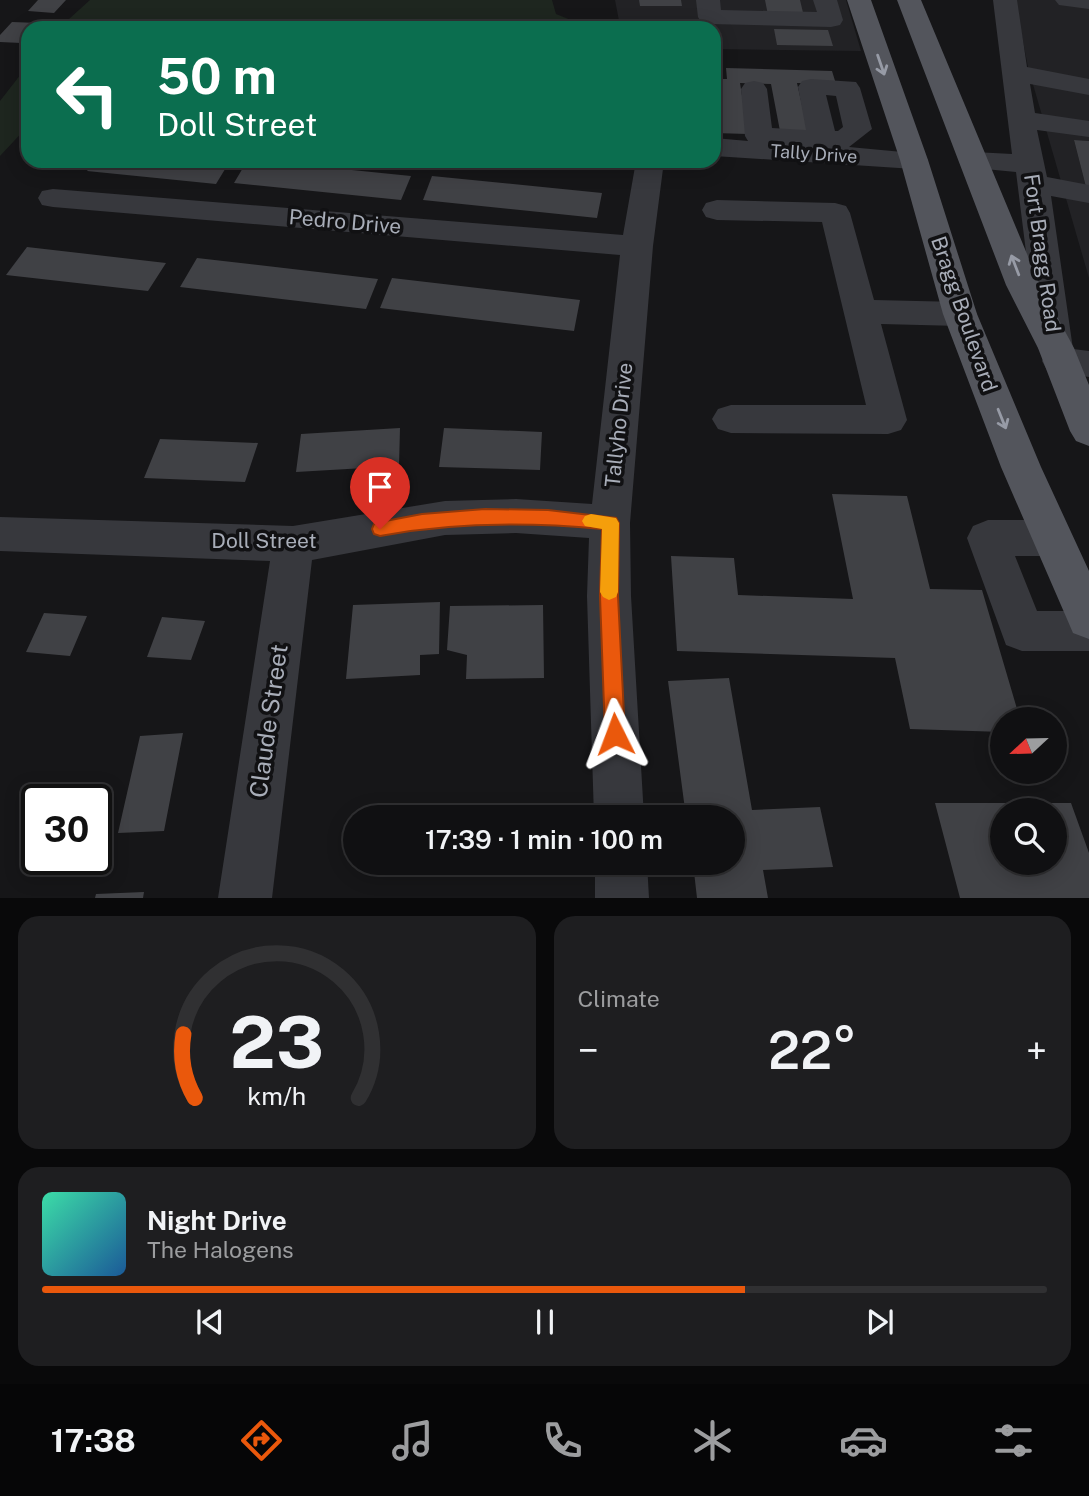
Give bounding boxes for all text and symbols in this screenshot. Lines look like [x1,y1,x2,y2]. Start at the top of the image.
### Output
text: 50 m [157,47,277,105]
icon: left [42,49,133,140]
one-way arrow [876,53,888,75]
text: Doll Street [157,106,317,143]
street label: Tally Drive [770,140,858,167]
street label: Fort Bragg Road [1019,172,1066,334]
street label: Pedro Drive [288,204,402,239]
street label: Bragg Boulevard [926,233,1003,395]
one-way arrow [1007,254,1020,276]
street label: Tallyho Drive [600,361,637,489]
one-way arrow [996,408,1009,429]
pin [350,457,410,529]
icon: arrive [361,468,399,506]
street label: Doll Street [211,528,317,553]
street label: Claude Street [243,642,293,799]
position arrow [578,697,652,771]
north arrow [990,707,1068,784]
map controls [990,707,1067,875]
speed limit sign: 30 [21,784,112,875]
button: search [990,798,1067,875]
text: 17:39 · 1 min · 100 m [425,824,663,855]
text: Climate [578,985,660,1012]
text: 23 [229,1000,324,1085]
text: 22° [768,1020,857,1081]
text: − [578,1028,599,1073]
text: + [1026,1028,1047,1073]
text: km/h [247,1081,306,1111]
text: Night Drive [147,1205,287,1236]
text: The Halogens [147,1236,294,1263]
icon: previous [191,1303,229,1341]
icon: pause [526,1303,564,1341]
icon: next [861,1303,899,1341]
icon: directions [237,1416,286,1465]
icon: music [388,1416,437,1465]
icon: phone [538,1416,587,1465]
icon: climate [688,1416,737,1465]
icon: car [839,1416,888,1465]
icon: filters [989,1416,1038,1465]
text: 17:38 [51,1422,136,1459]

